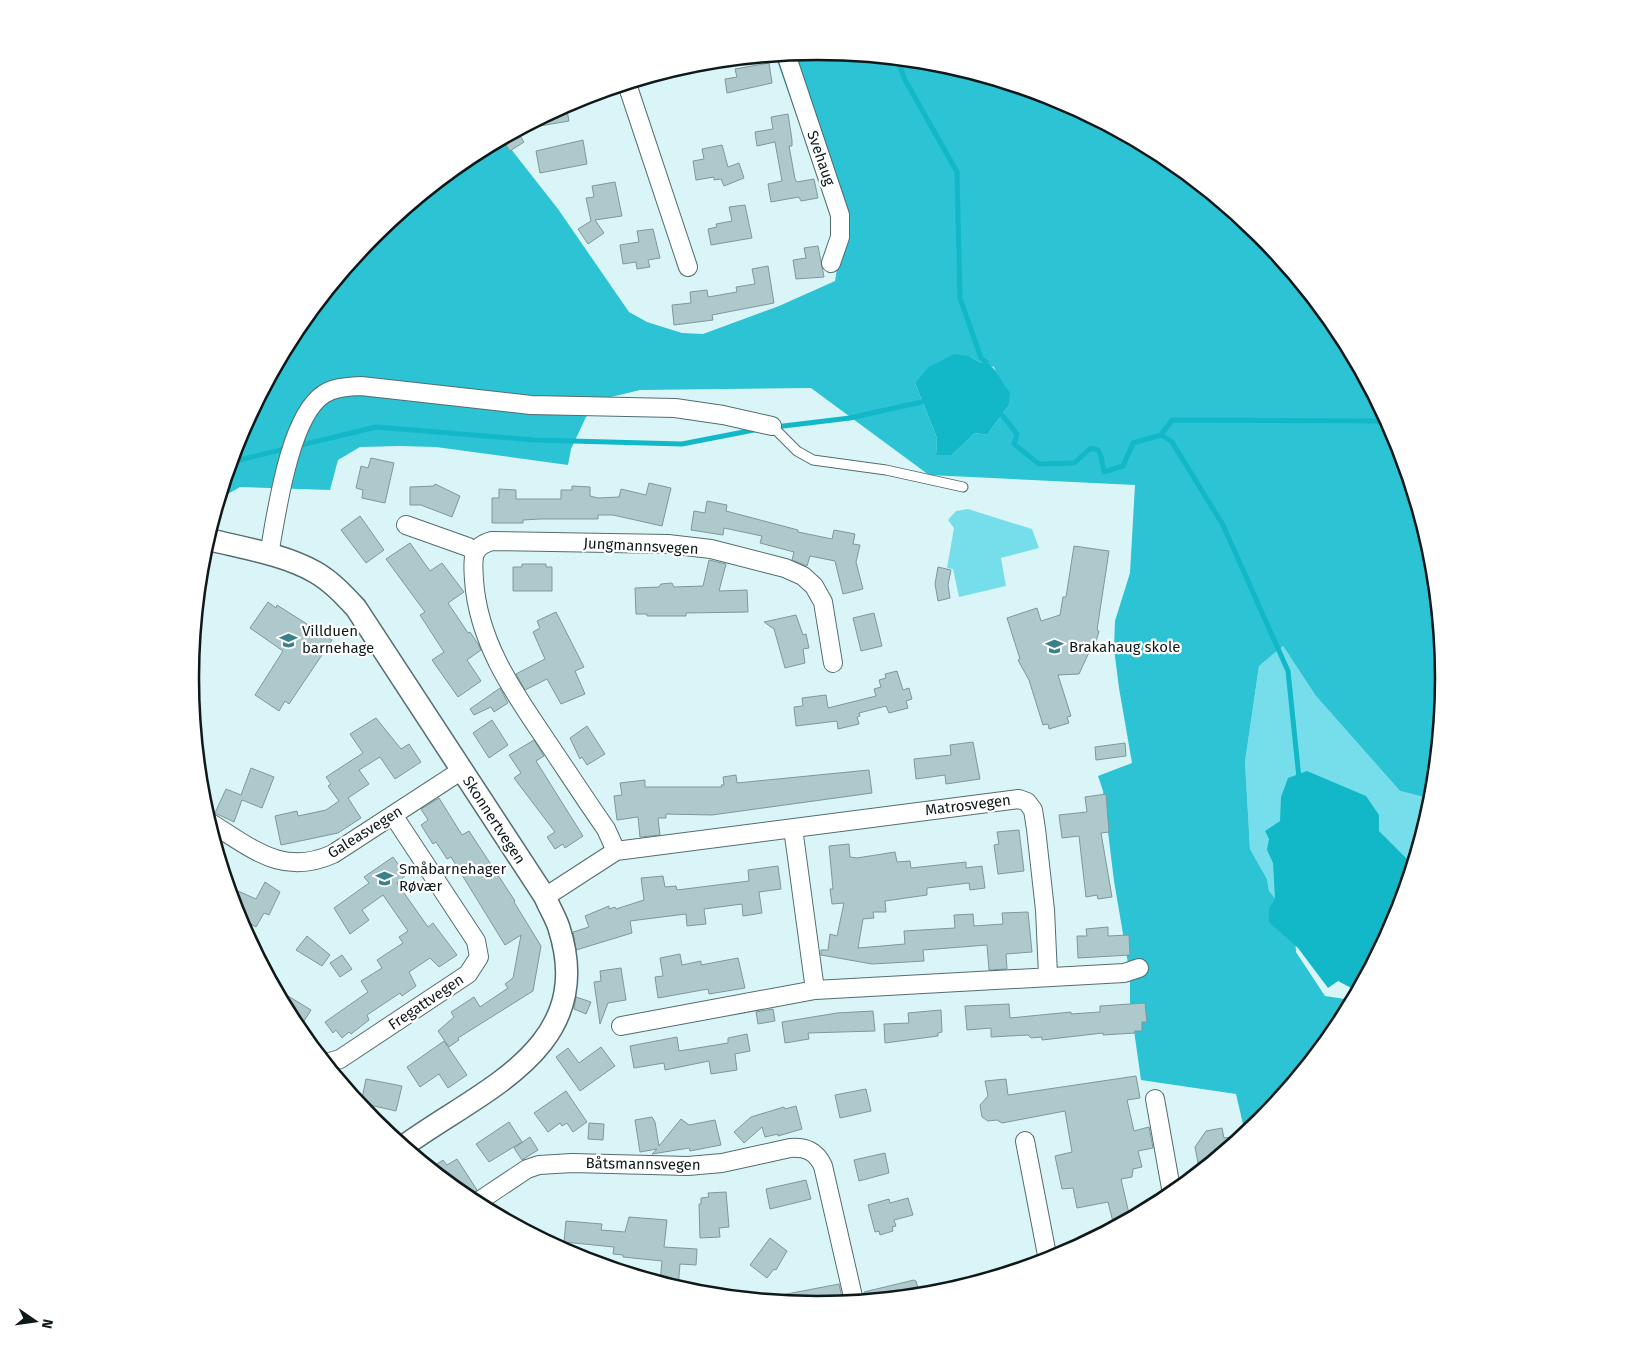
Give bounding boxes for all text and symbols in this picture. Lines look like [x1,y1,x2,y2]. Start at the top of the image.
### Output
street label: Svehaug [803,128,839,188]
street label: Jungmannsvegen [583,534,699,558]
place label: Villduen barnehage [302,622,374,657]
school or university icon: Villduen barnehage [278,630,298,650]
school or university icon: Brakahaug skole [1045,637,1065,657]
place label: Brakahaug skole [1069,638,1180,656]
street label: Skonnertvegen [459,773,529,867]
street label: Matrosvegen [924,791,1012,819]
street label: Galeasvegen [324,802,406,862]
place label: Småbarnehager Røvær [399,860,506,895]
school or university icon: Småbarnehager Røvær [375,868,395,888]
street label: Fregattvegen [385,970,467,1034]
street label: Båtsmannsvegen [585,1154,701,1174]
north arrow [10,1296,60,1346]
text: N [38,1317,57,1330]

